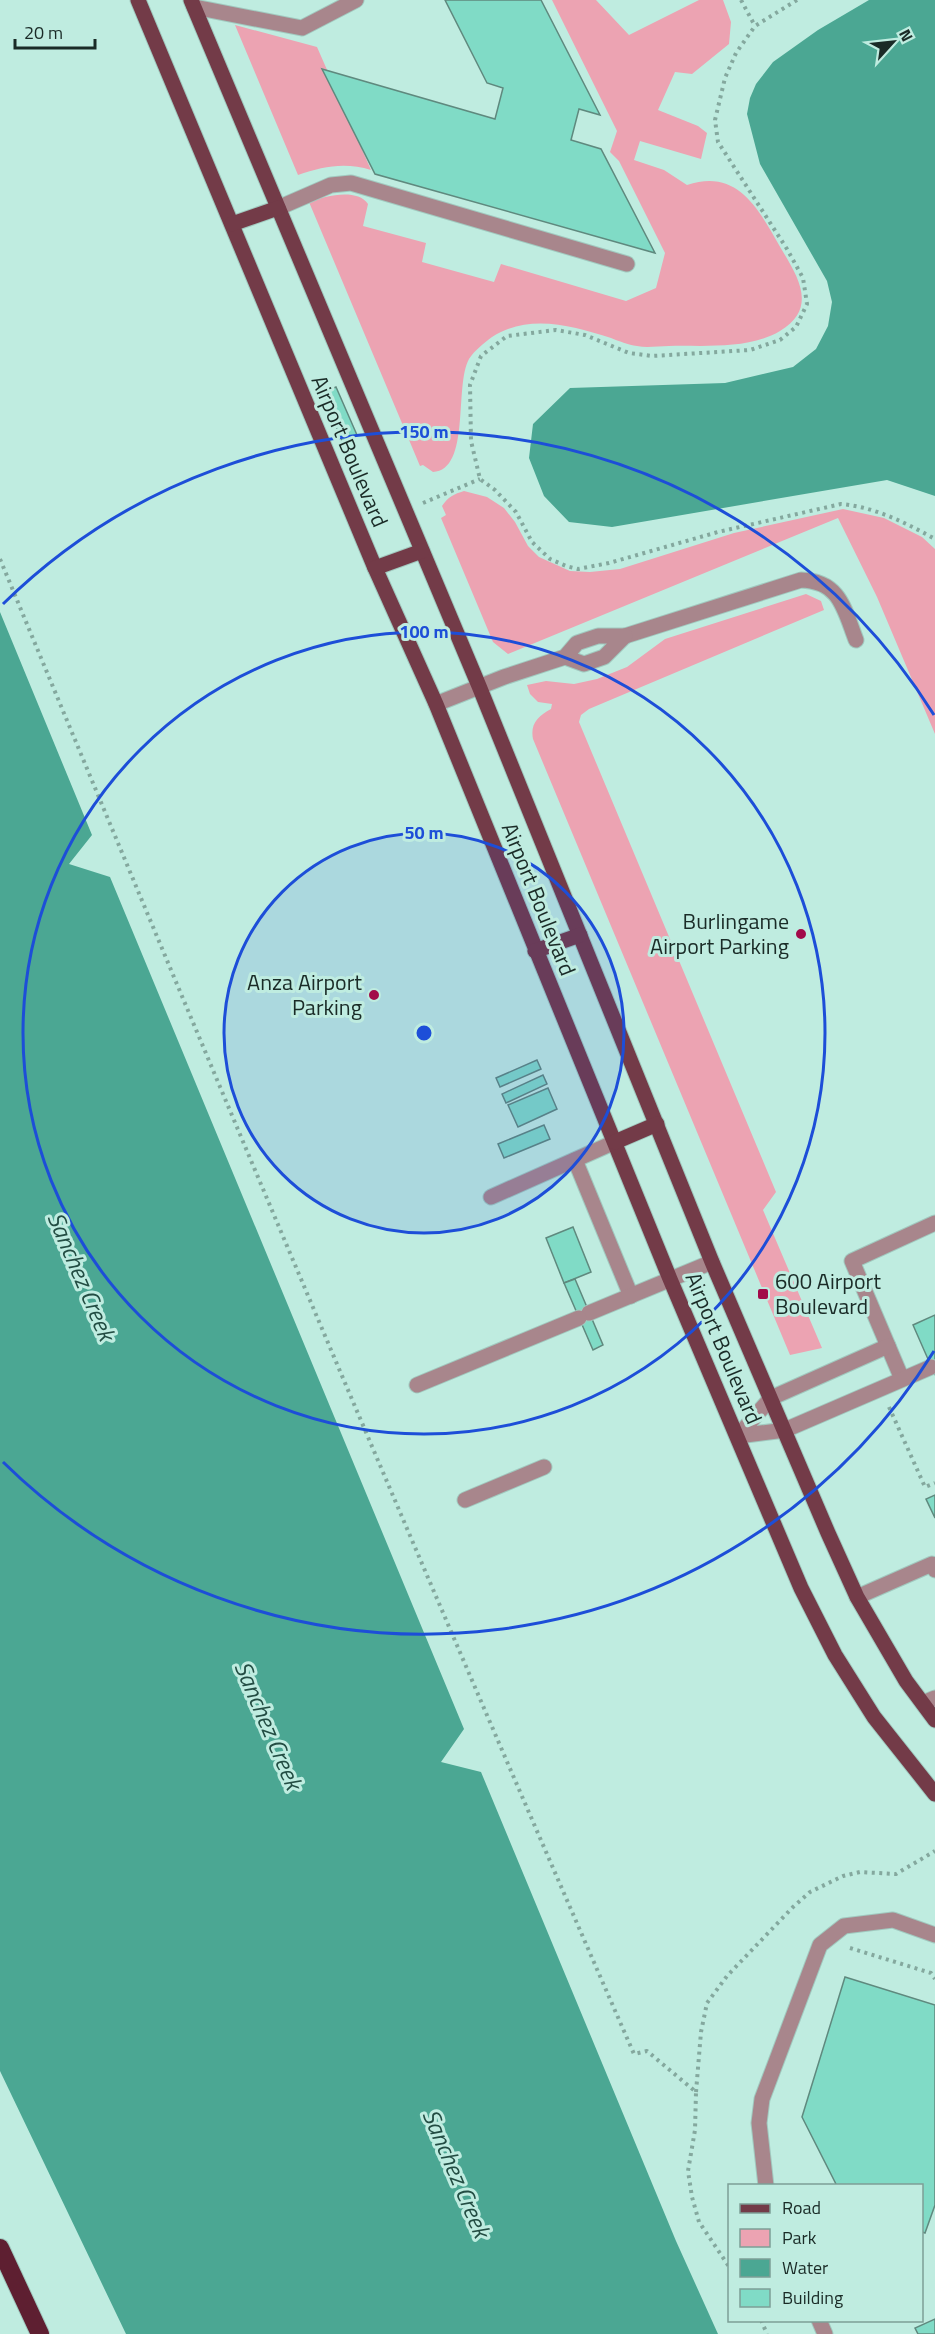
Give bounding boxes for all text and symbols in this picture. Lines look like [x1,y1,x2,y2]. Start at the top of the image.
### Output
scale bar [15,12,94,50]
north arrow [863,12,923,72]
text: 20 m [24,19,63,46]
text: N [893,25,920,46]
street label: Airport Boulevard [303,370,397,532]
text: 150 m [399,418,449,445]
text: 100 m [399,618,449,645]
street label: Airport Boulevard [493,817,585,981]
text: 50 m [404,819,444,846]
place label: Burlingame Airport Parking [650,904,789,963]
marker: Burlingame Airport Parking [794,927,808,941]
place label: Anza Airport Parking [247,965,362,1024]
marker: Anza Airport Parking [367,988,381,1002]
centre of rings [414,1023,434,1043]
water label: Sanchez Creek [39,1206,126,1349]
place label: 600 Airport Boulevard [775,1264,881,1323]
street label: Airport Boulevard [677,1267,771,1429]
marker: 600 Airport Boulevard [756,1287,770,1301]
water label: Sanchez Creek [226,1655,313,1798]
water label: Sanchez Creek [414,2103,501,2246]
legend [728,2184,923,2322]
text: Road [782,2194,821,2221]
text: Park [782,2224,817,2251]
text: Water [782,2254,828,2281]
text: Building [782,2284,843,2311]

